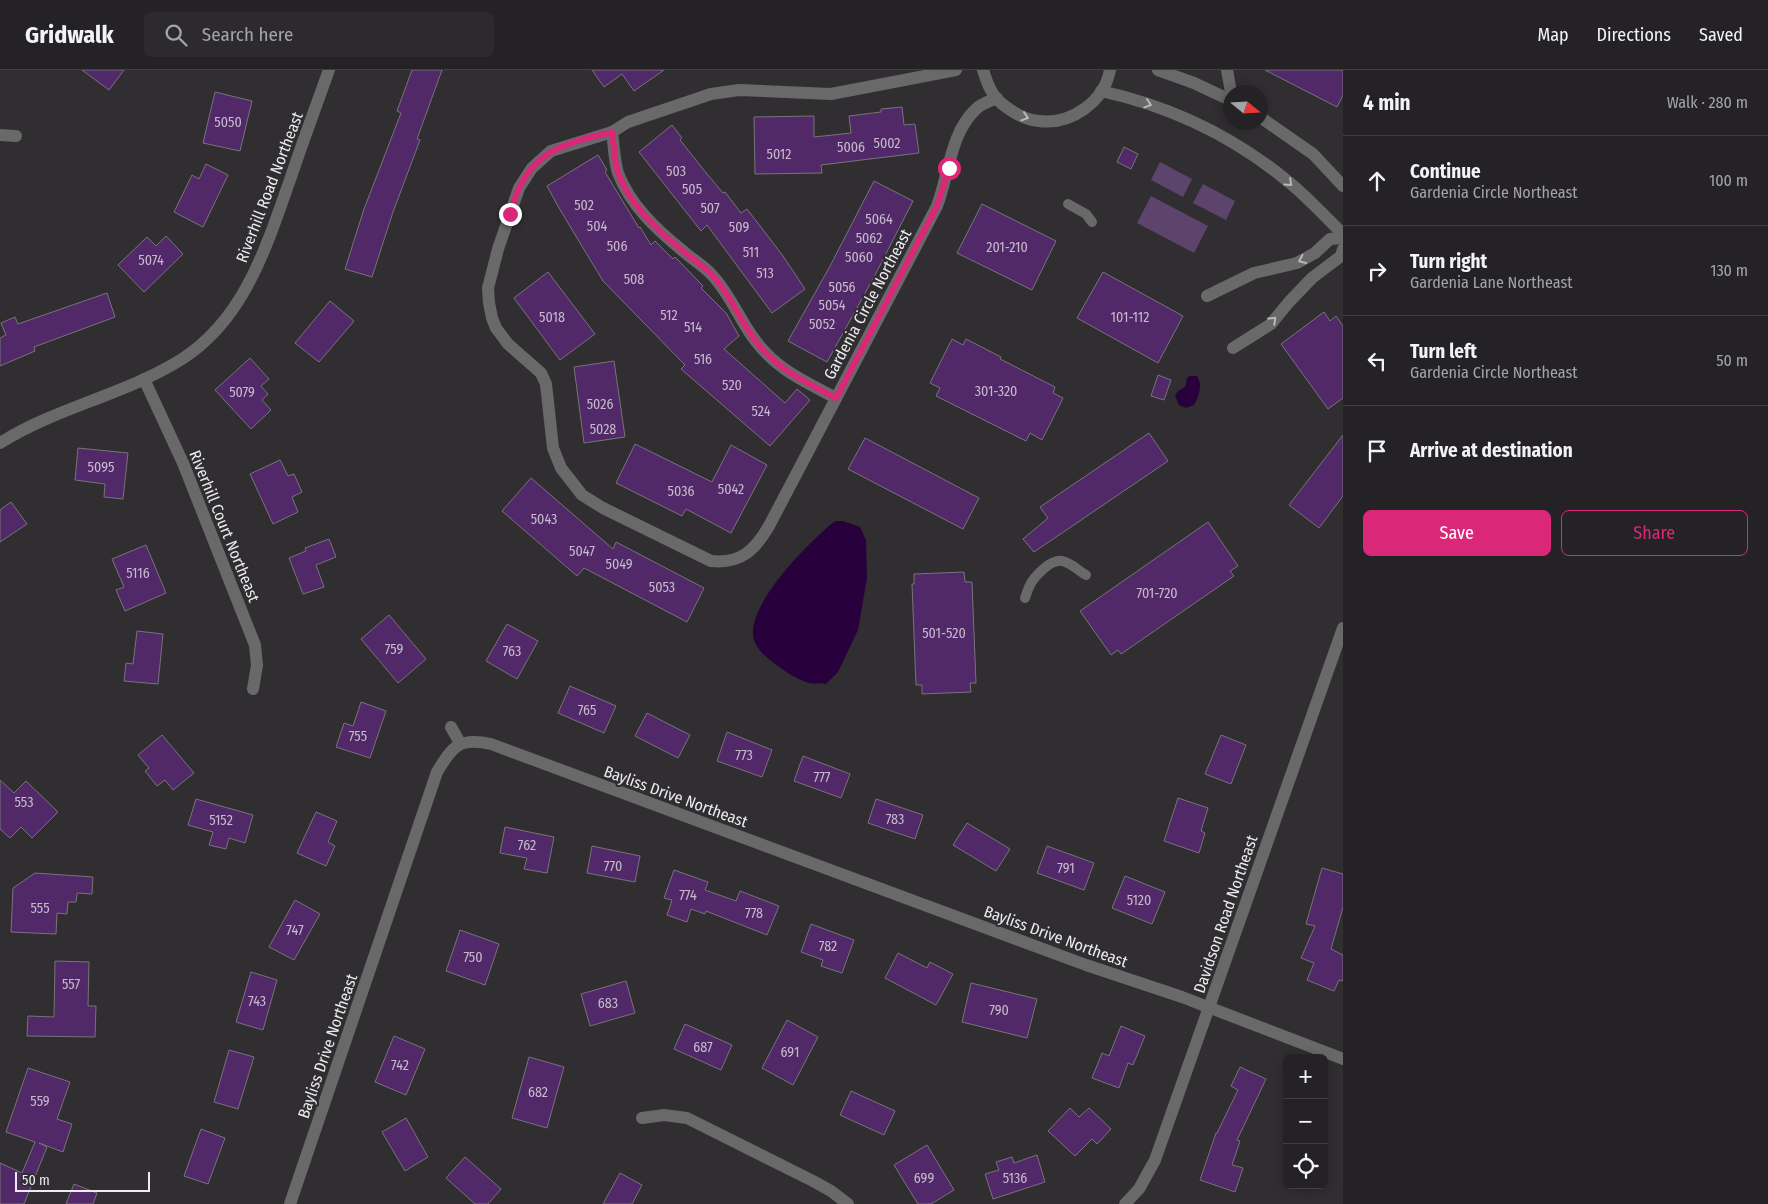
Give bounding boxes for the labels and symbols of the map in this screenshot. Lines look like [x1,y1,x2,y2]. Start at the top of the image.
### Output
north arrow [1223,85,1268,130]
one-way arrow [1143,98,1152,108]
street label: Riverhill Road Northeast [232,108,307,265]
one-way arrow [1020,111,1029,121]
house number: 5050 [214,114,242,131]
house number: 5002 [873,135,901,152]
house number: 5006 [837,139,865,156]
house number: 5012 [766,146,792,163]
route start [938,157,961,180]
house number: 503 [666,163,686,180]
one-way arrow [1283,177,1292,186]
house number: 505 [682,181,702,198]
house number: 502 [574,197,594,214]
house number: 507 [700,200,720,217]
route end [499,203,522,226]
house number: 5064 [865,211,893,228]
house number: 504 [587,218,607,235]
house number: 509 [729,219,749,236]
street label: Gardenia Circle Northeast [820,225,916,383]
house number: 5062 [856,230,882,247]
house number: 506 [607,238,627,255]
house number: 201-210 [986,239,1028,256]
house number: 511 [743,244,759,261]
house number: 5060 [845,249,873,266]
house number: 5074 [138,252,164,269]
one-way arrow [1298,254,1307,265]
house number: 513 [756,265,774,282]
house number: 508 [624,271,644,288]
house number: 5056 [828,279,856,296]
house number: 5054 [819,297,846,314]
house number: 512 [660,307,678,324]
house number: 5018 [539,309,565,326]
house number: 101-112 [1111,309,1149,326]
house number: 5052 [809,316,835,333]
one-way arrow [1267,317,1276,326]
house number: 514 [684,319,702,336]
house number: 516 [694,351,712,368]
house number: 520 [722,377,742,394]
house number: 301-320 [975,383,1017,400]
house number: 5079 [229,384,255,401]
house number: 5026 [587,396,613,413]
house number: 524 [752,403,771,420]
house number: 5028 [590,421,616,438]
street label: Riverhill Court Northeast [185,447,264,606]
house number: 5095 [88,459,114,476]
house number: 5042 [718,481,744,498]
house number: 5036 [668,483,694,500]
house number: 5043 [531,511,557,528]
house number: 5047 [569,543,595,560]
house number: 5049 [605,556,633,573]
house number: 5116 [126,565,150,582]
house number: 5053 [649,579,675,596]
house number: 701-720 [1136,585,1178,602]
house number: 501-520 [922,625,966,642]
house number: 759 [385,641,403,658]
house number: 763 [503,643,521,660]
house number: 765 [578,702,596,719]
house number: 755 [349,728,367,745]
house number: 773 [735,747,753,764]
street label: Bayliss Drive Northeast [601,762,751,832]
house number: 777 [813,769,831,786]
house number: 553 [15,794,34,811]
house number: 783 [886,811,904,828]
house number: 5152 [209,812,233,829]
street label: Davidson Road Northeast [1190,832,1262,996]
house number: 762 [518,837,536,854]
house number: 770 [604,858,622,875]
house number: 791 [1057,860,1075,877]
house number: 774 [679,887,697,904]
house number: 5120 [1127,892,1151,909]
house number: 555 [30,900,50,917]
street label: Bayliss Drive Northeast [981,902,1131,972]
house number: 778 [745,905,763,922]
house number: 747 [286,922,304,939]
house number: 782 [819,938,837,955]
house number: 750 [463,949,483,966]
street label: Bayliss Drive Northeast [294,971,361,1121]
house number: 557 [62,976,80,993]
house number: 743 [248,993,266,1010]
house number: 683 [598,995,618,1012]
house number: 790 [989,1002,1009,1019]
house number: 687 [693,1039,713,1056]
house number: 691 [781,1044,799,1061]
house number: 742 [391,1057,409,1074]
house number: 682 [528,1084,548,1101]
house number: 559 [30,1093,50,1110]
scale bar [15,1169,150,1192]
house number: 699 [914,1170,934,1187]
house number: 5136 [1003,1170,1027,1187]

